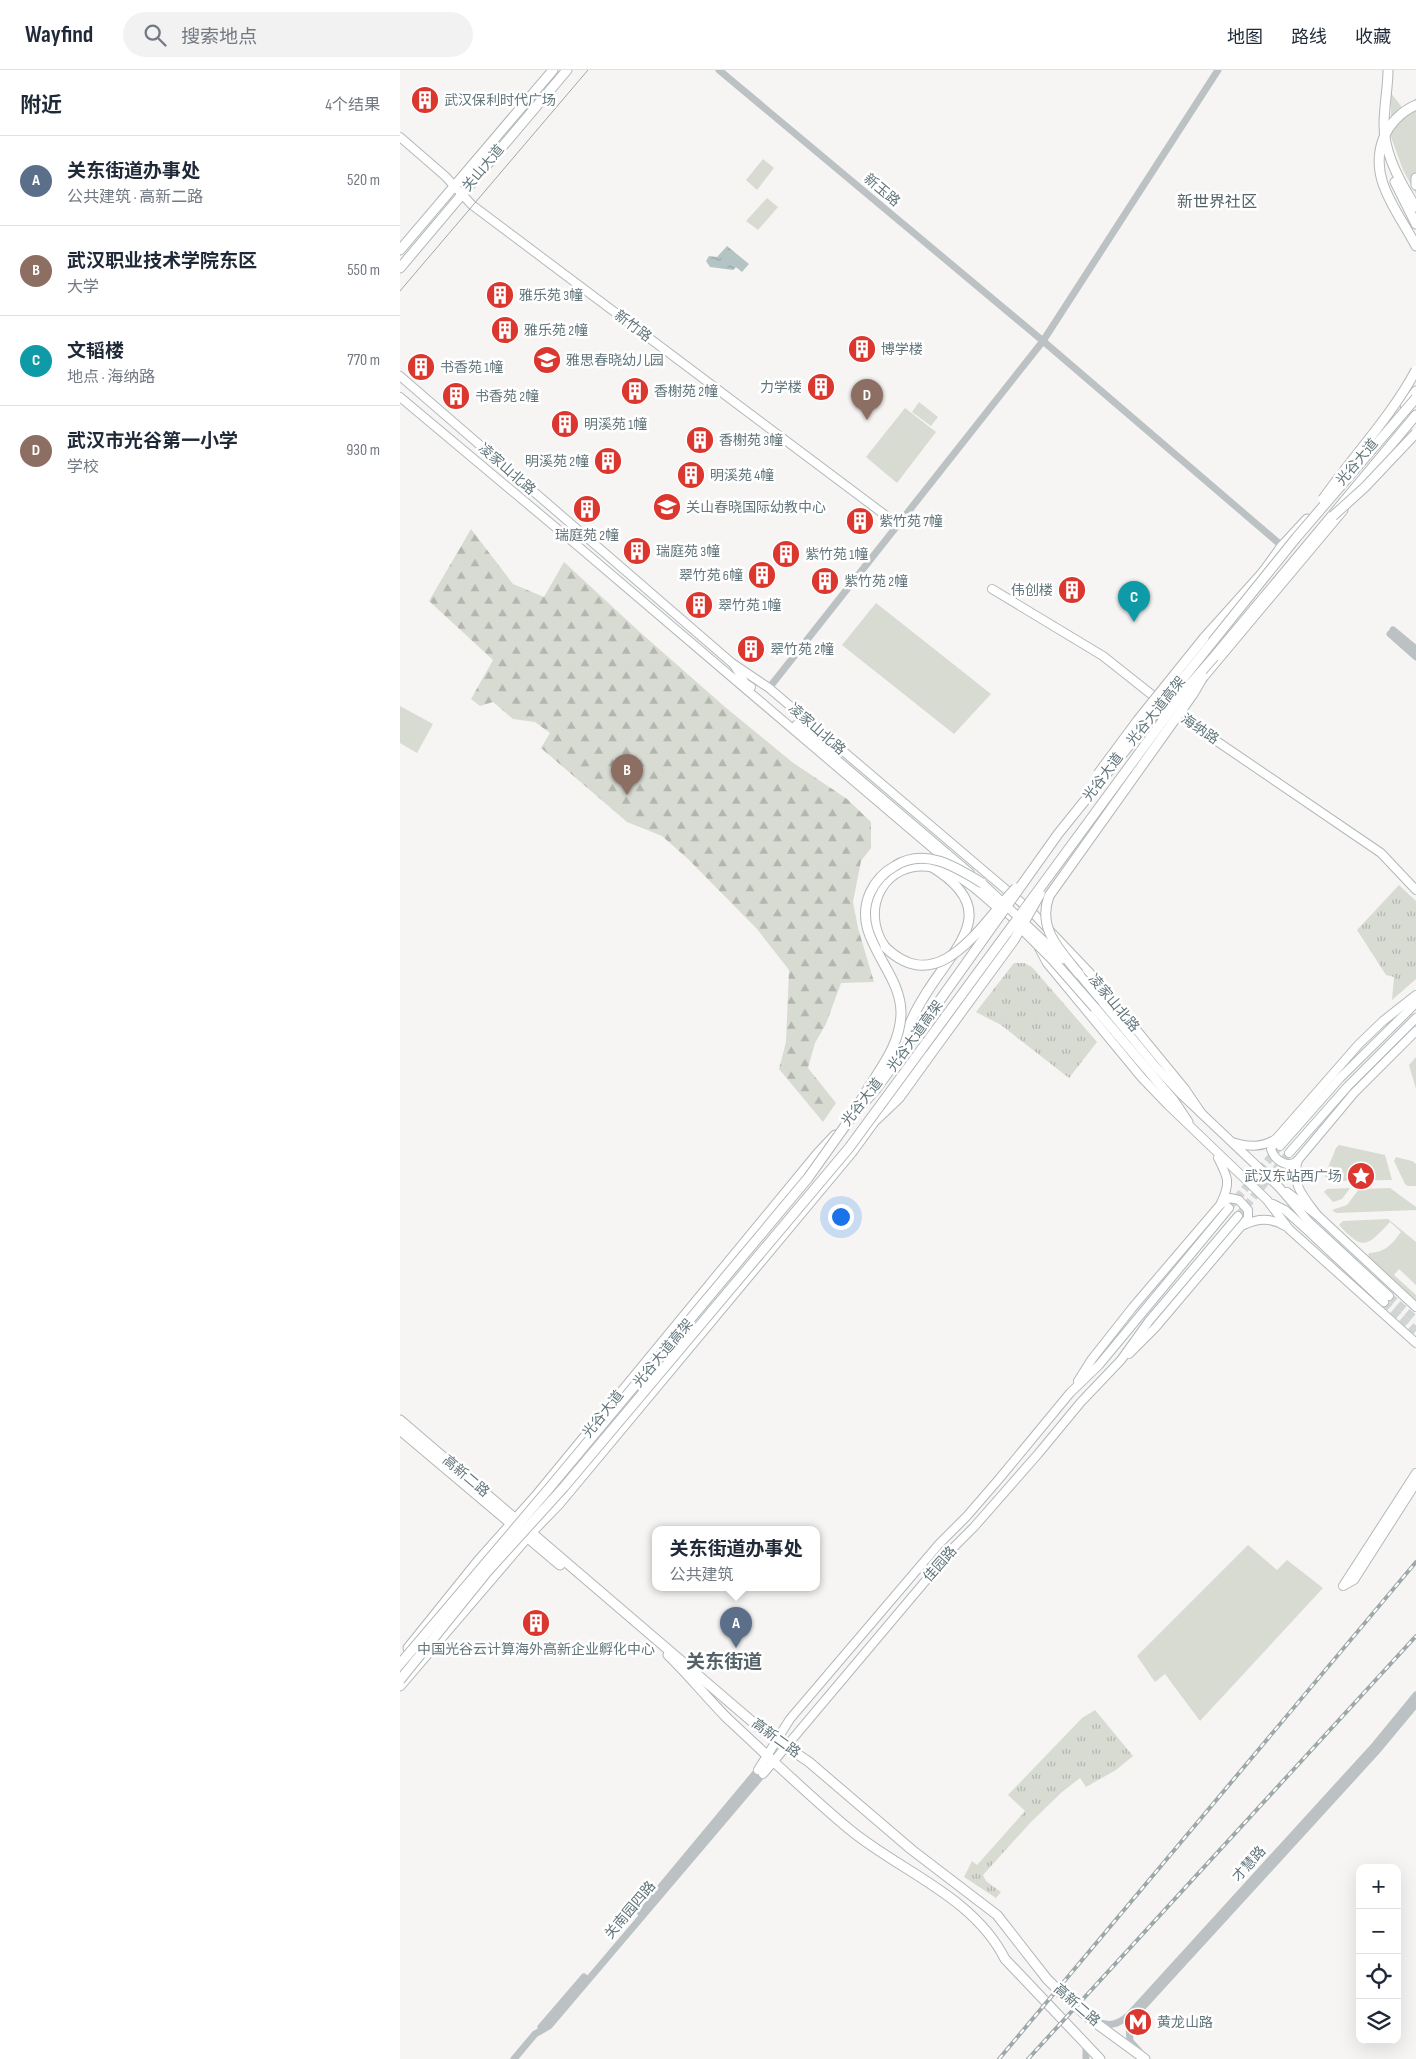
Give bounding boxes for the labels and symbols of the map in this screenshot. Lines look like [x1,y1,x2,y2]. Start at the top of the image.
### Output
building icon: 武汉保利时代广场 [410,85,440,115]
place label: 武汉保利时代广场 [444,92,556,109]
street label: 关山大道 [458,141,508,195]
street label: 新玉路 [860,170,904,210]
district label: 新世界社区 [1177,193,1257,212]
building icon: 雅乐苑 3幢 [485,280,515,310]
place label: 雅乐苑 3幢 [519,287,583,304]
street label: 新竹路 [611,307,655,345]
building icon: 雅乐苑 2幢 [490,315,520,345]
place label: 雅乐苑 2幢 [524,322,588,339]
building icon: 博学楼 [847,334,877,364]
place label: 博学楼 [881,341,923,358]
school or university icon: 雅思春晓幼儿园 [532,345,562,375]
building icon: 书香苑 1幢 [406,352,436,382]
place label: 雅思春晓幼儿园 [566,352,664,369]
place label: 书香苑 1幢 [440,359,503,376]
building icon: 力学楼 [806,372,836,402]
building icon: 香榭苑 2幢 [620,376,650,406]
place label: 力学楼 [760,379,802,396]
pin: D [851,379,883,420]
building icon: 书香苑 2幢 [441,381,471,411]
place label: 香榭苑 2幢 [654,383,718,400]
place label: 书香苑 2幢 [475,388,539,405]
building icon: 明溪苑 1幢 [550,409,580,439]
place label: 明溪苑 1幢 [584,416,647,433]
building icon: 香榭苑 3幢 [685,425,715,455]
place label: 香榭苑 3幢 [719,432,783,449]
street label: 光谷大道 [1332,435,1382,489]
street label: 凌家山北路 [475,440,539,498]
building icon: 明溪苑 2幢 [593,446,623,476]
place label: 明溪苑 2幢 [525,453,589,470]
building icon: 明溪苑 4幢 [676,460,706,490]
place label: 明溪苑 4幢 [710,467,774,484]
school or university icon: 关山春晓国际幼教中心 [652,492,682,522]
building icon: 瑞庭苑 2幢 [572,494,602,524]
place label: 关山春晓国际幼教中心 [686,499,826,516]
building icon: 紫竹苑 7幢 [845,506,875,536]
place label: 紫竹苑 7幢 [879,513,943,530]
place label: 瑞庭苑 2幢 [555,527,619,544]
building icon: 瑞庭苑 3幢 [622,536,652,566]
building icon: 紫竹苑 1幢 [771,539,801,569]
place label: 瑞庭苑 3幢 [656,543,720,560]
place label: 紫竹苑 1幢 [805,546,868,563]
building icon: 翠竹苑 6幢 [747,560,777,590]
building icon: 紫竹苑 2幢 [810,566,840,596]
place label: 翠竹苑 6幢 [679,567,743,584]
place label: 紫竹苑 2幢 [844,573,908,590]
building icon: 伟创楼 [1057,575,1087,605]
pin: C [1118,581,1150,622]
place label: 伟创楼 [1011,582,1053,599]
building icon: 翠竹苑 1幢 [684,590,714,620]
place label: 翠竹苑 1幢 [718,597,781,614]
building icon: 翠竹苑 2幢 [736,634,766,664]
place label: 翠竹苑 2幢 [770,641,834,658]
street label: 光谷大道高架 [1123,673,1189,749]
street label: 凌家山北路 [785,700,849,758]
street label: 海纳路 [1178,710,1222,748]
street label: 光谷大道 [1079,750,1127,804]
pin: B [611,754,643,795]
street label: 凌家山北路 [1085,971,1143,1035]
street label: 光谷大道高架 [883,997,947,1075]
street label: 光谷大道 [838,1075,886,1129]
place icon: 武汉东站西广场 [1346,1161,1376,1191]
place label: 武汉东站西广场 [1244,1168,1342,1185]
your location [828,1204,854,1230]
street label: 光谷大道高架 [629,1315,697,1391]
street label: 光谷大道 [579,1387,627,1441]
street label: 高新二路 [439,1451,493,1501]
street label: 佳园路 [920,1543,960,1585]
pin: A [720,1607,752,1648]
building icon: 中国光谷云计算海外高新企业孵化中心 [521,1608,551,1638]
place label: 中国光谷云计算海外高新企业孵化中心 [417,1641,655,1658]
district label: 关东街道 [686,1651,762,1674]
street label: 高新二路 [748,1715,804,1761]
street label: 才慧路 [1229,1843,1269,1885]
street label: 关南园四路 [601,1878,659,1942]
street label: 高新二路 [1050,1980,1104,2030]
metro station icon: 黄龙山路 [1123,2007,1153,2037]
place label: 黄龙山路 [1157,2014,1213,2031]

